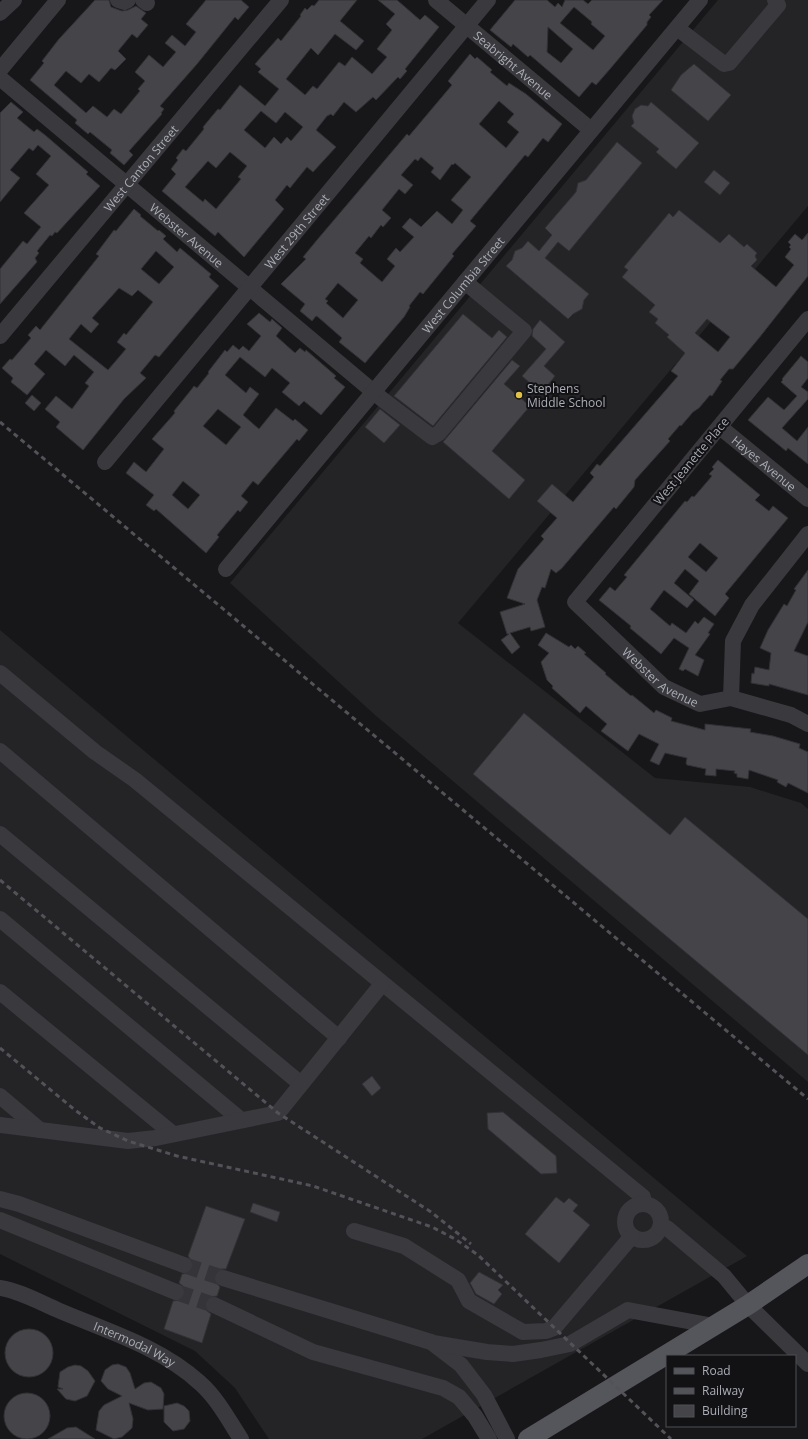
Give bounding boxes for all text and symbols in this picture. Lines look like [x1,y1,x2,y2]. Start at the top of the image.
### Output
street label: Seabright Avenue [470,27,557,103]
street label: West Canton Street [99,121,182,215]
street label: West 29th Street [260,190,333,272]
street label: Webster Avenue [146,199,228,271]
street label: West Columbia Street [418,233,508,337]
place label: Stephens Middle School [527,380,606,411]
marker: Stephens Middle School [514,390,524,400]
street label: West Jeanette Place [649,413,733,508]
street label: Hayes Avenue [728,432,800,495]
street label: Webster Avenue [619,643,702,711]
street label: Intermodal Way [91,1317,180,1371]
legend [666,1355,796,1427]
text: Road [702,1362,731,1379]
text: Railway [702,1382,745,1399]
text: Building [702,1402,748,1419]

